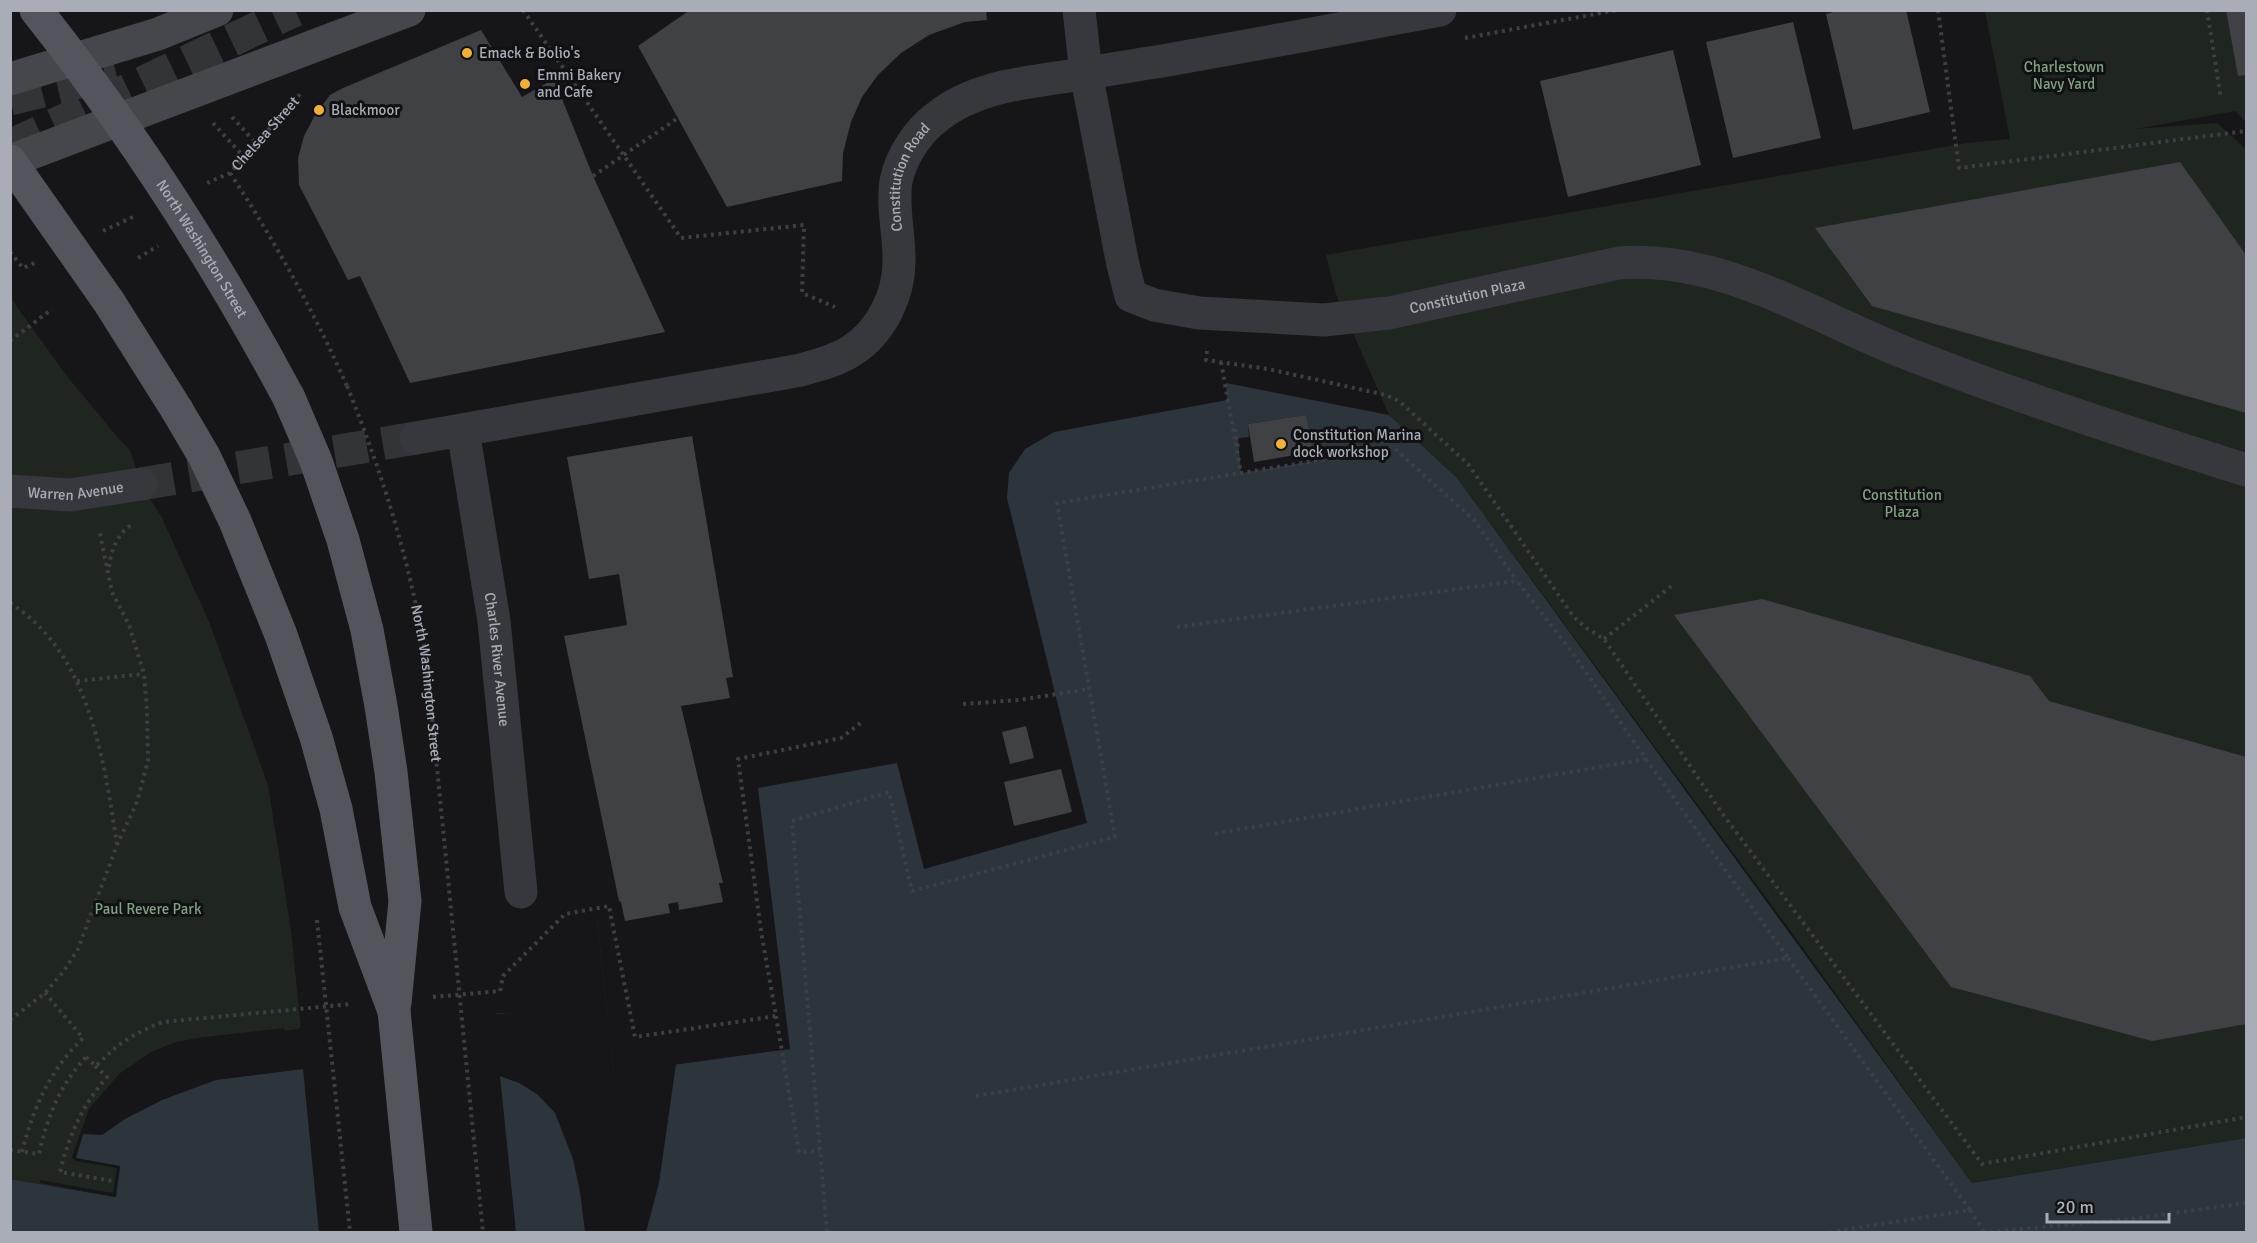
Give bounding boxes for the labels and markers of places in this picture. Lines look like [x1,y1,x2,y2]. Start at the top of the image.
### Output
place label: Emack & Bolio's [479,44,581,62]
marker: Emack & Bolio's [460,46,474,60]
place label: Emmi Bakery and Cafe [537,66,621,101]
marker: Emmi Bakery and Cafe [518,77,532,91]
place label: Blackmoor [331,101,400,119]
marker: Blackmoor [312,103,326,117]
place label: Constitution Marina dock workshop [1293,426,1421,461]
marker: Constitution Marina dock workshop [1274,437,1288,451]

